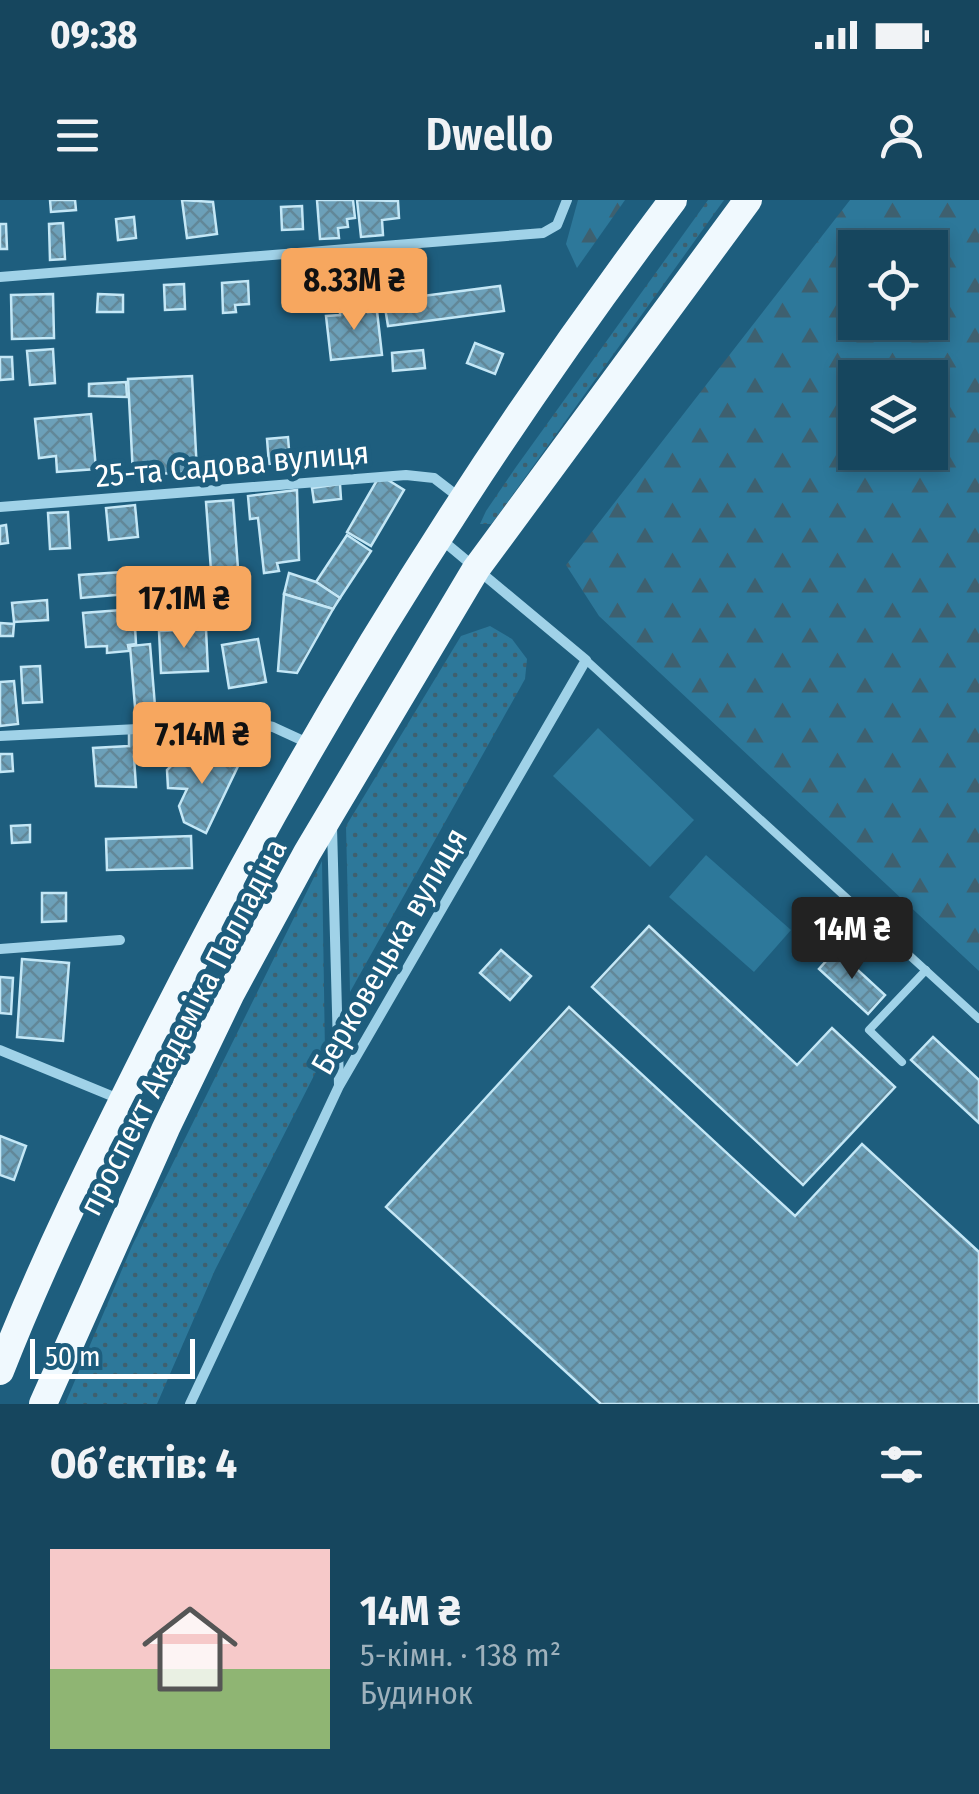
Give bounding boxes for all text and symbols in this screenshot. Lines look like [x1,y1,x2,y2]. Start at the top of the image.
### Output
text: 09:38 [50,12,137,58]
icon: menu [50,108,105,163]
text: Dwello [425,108,554,162]
icon: person [874,108,929,163]
map controls [838,230,948,470]
button: locate [838,230,948,340]
pin: 8.33M ₴ [262,248,446,333]
text: 8.33M ₴ [303,261,405,299]
button: layers [838,360,948,470]
street label: 25-та Садова вулиця [94,433,370,495]
pin: 17.1M ₴ [92,566,276,651]
text: 17.1M ₴ [138,579,230,617]
pin: 7.14M ₴ [110,702,294,787]
text: 7.14M ₴ [155,715,249,753]
street label: Берковецька вулиця [303,821,475,1081]
street label: проспект Академіка Палладіна [71,832,295,1222]
pin: 14M ₴ [782,897,922,982]
text: 14M ₴ [814,910,890,948]
scale bar [30,1334,195,1378]
text: 50 m [45,1340,101,1373]
icon: filters [874,1437,929,1492]
text: Об’єктів: 4 [50,1439,237,1489]
text: 14M ₴ [360,1586,461,1636]
icon: home [130,1589,250,1709]
text: 5-кімн. · 138 m² [360,1636,561,1674]
text: Будинок [360,1674,473,1712]

